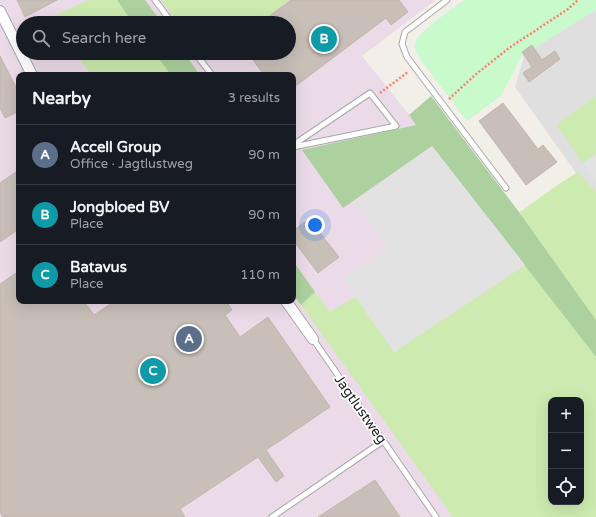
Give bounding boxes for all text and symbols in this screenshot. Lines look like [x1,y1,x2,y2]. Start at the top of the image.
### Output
search box [16,16,296,60]
pin: B [311,24,337,54]
icon: search [30,27,52,49]
text: Search here [62,29,146,47]
text: Nearby [32,88,91,109]
text: 3 results [228,90,280,106]
text: Accell Group [70,138,161,156]
text: A [40,147,50,163]
text: 90 m [248,147,280,163]
text: Office · Jagtlustweg [70,156,193,172]
text: Jongbloed BV [70,198,170,216]
text: B [40,207,50,223]
text: 90 m [248,207,280,223]
your location [305,215,325,235]
text: Place [70,216,103,232]
text: Batavus [70,258,127,276]
text: C [40,267,50,283]
text: 110 m [240,267,280,283]
text: Place [70,276,103,292]
pin: A [176,324,202,354]
pin: C [140,356,166,386]
street label: Jagtlustweg [331,372,391,447]
map controls [548,397,584,505]
button: + [548,397,584,433]
button: − [548,433,584,469]
button: locate [548,469,584,505]

